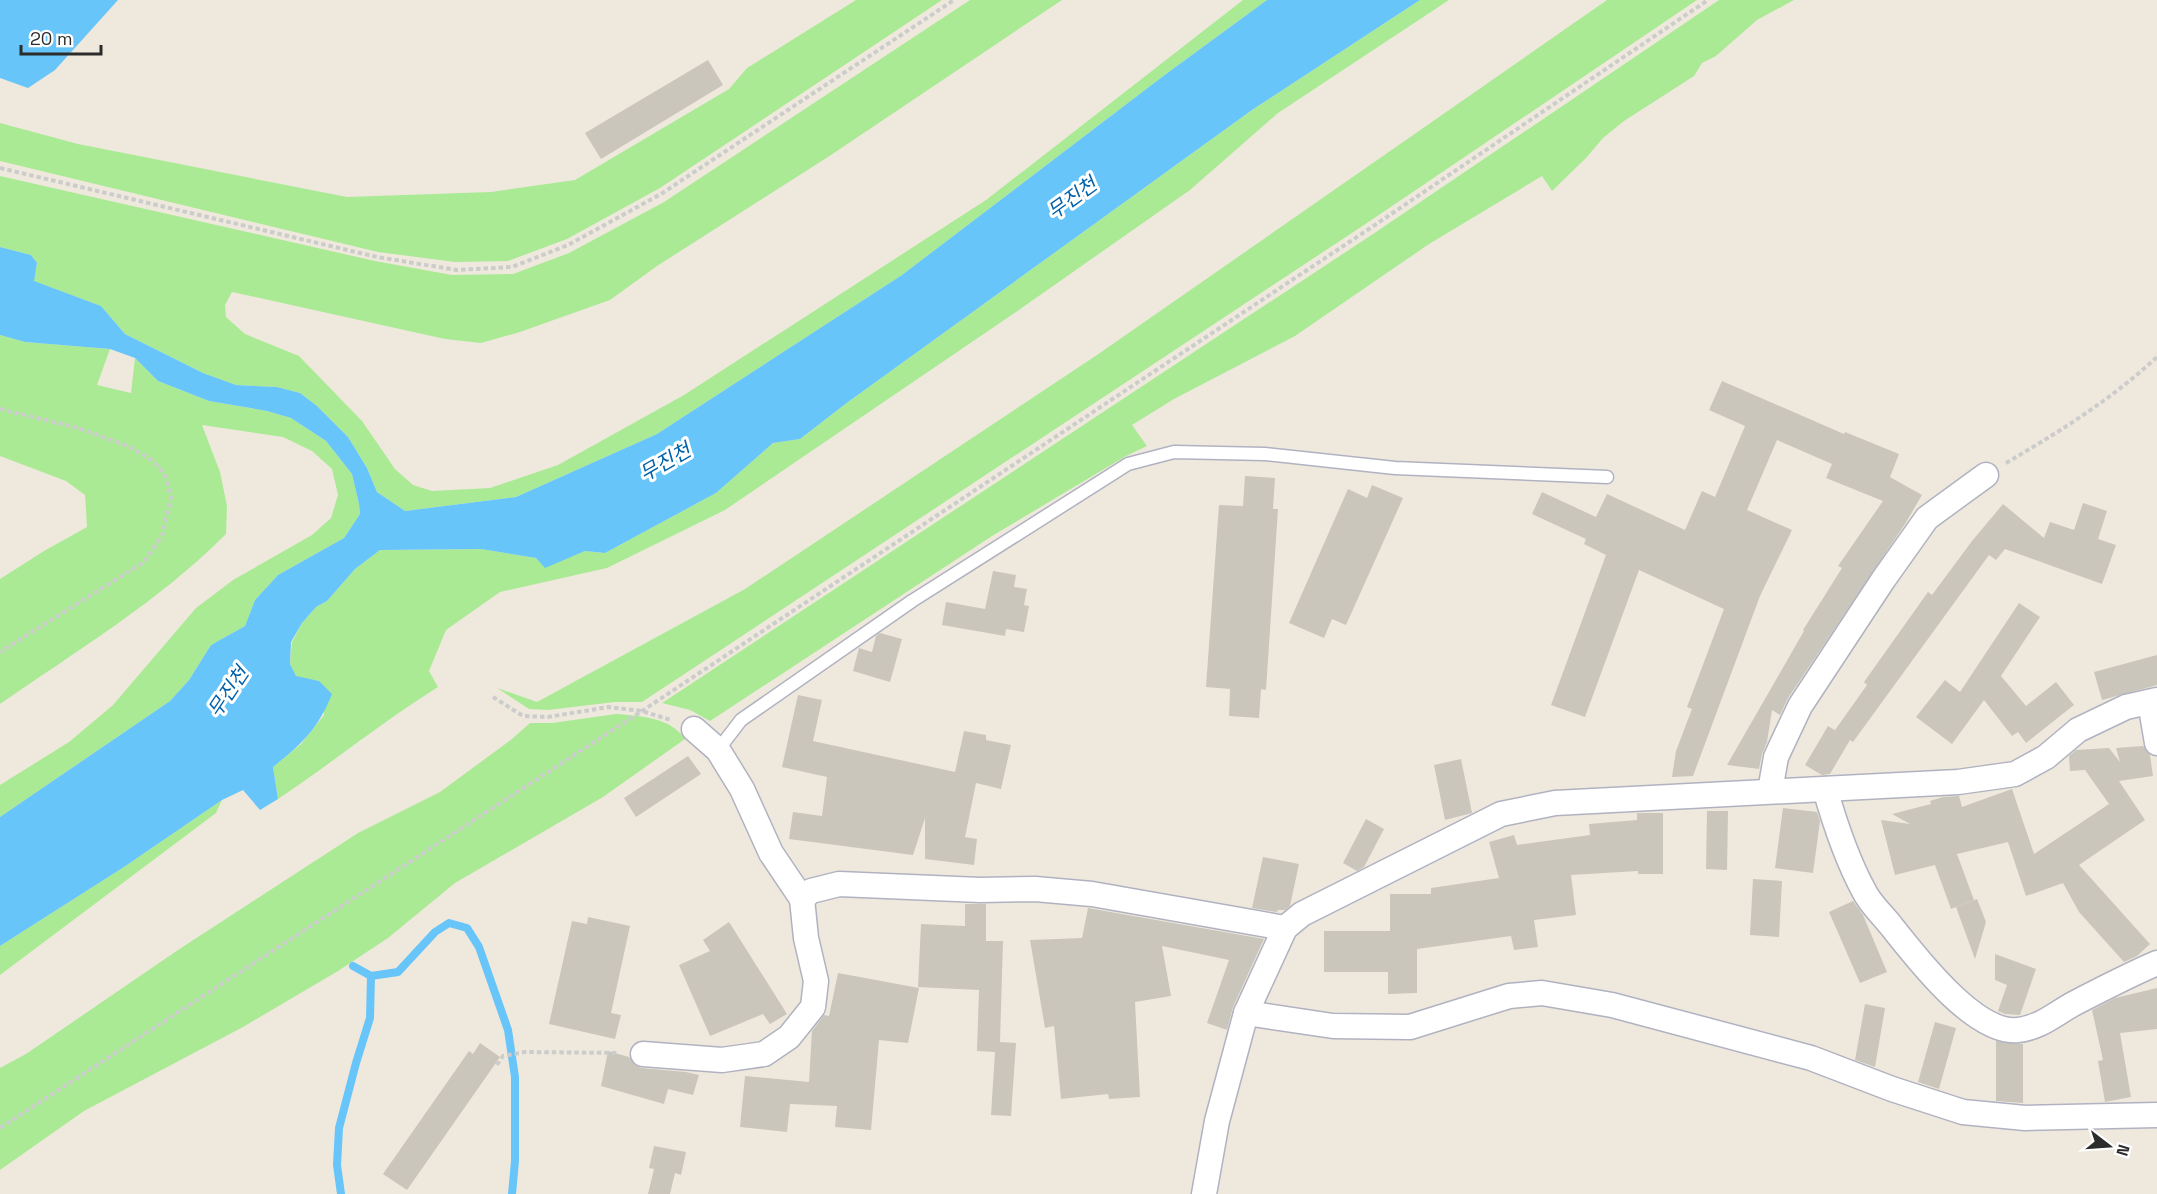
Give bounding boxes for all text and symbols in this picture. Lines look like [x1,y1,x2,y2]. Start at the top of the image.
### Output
scale bar [21,18,100,56]
text: 20 m [30,27,73,50]
water label: 무진천 [1042,170,1104,225]
water label: 무진천 [635,436,698,487]
water label: 무진천 [202,660,256,722]
north arrow [2079,1116,2139,1176]
text: N [2111,1142,2134,1158]

